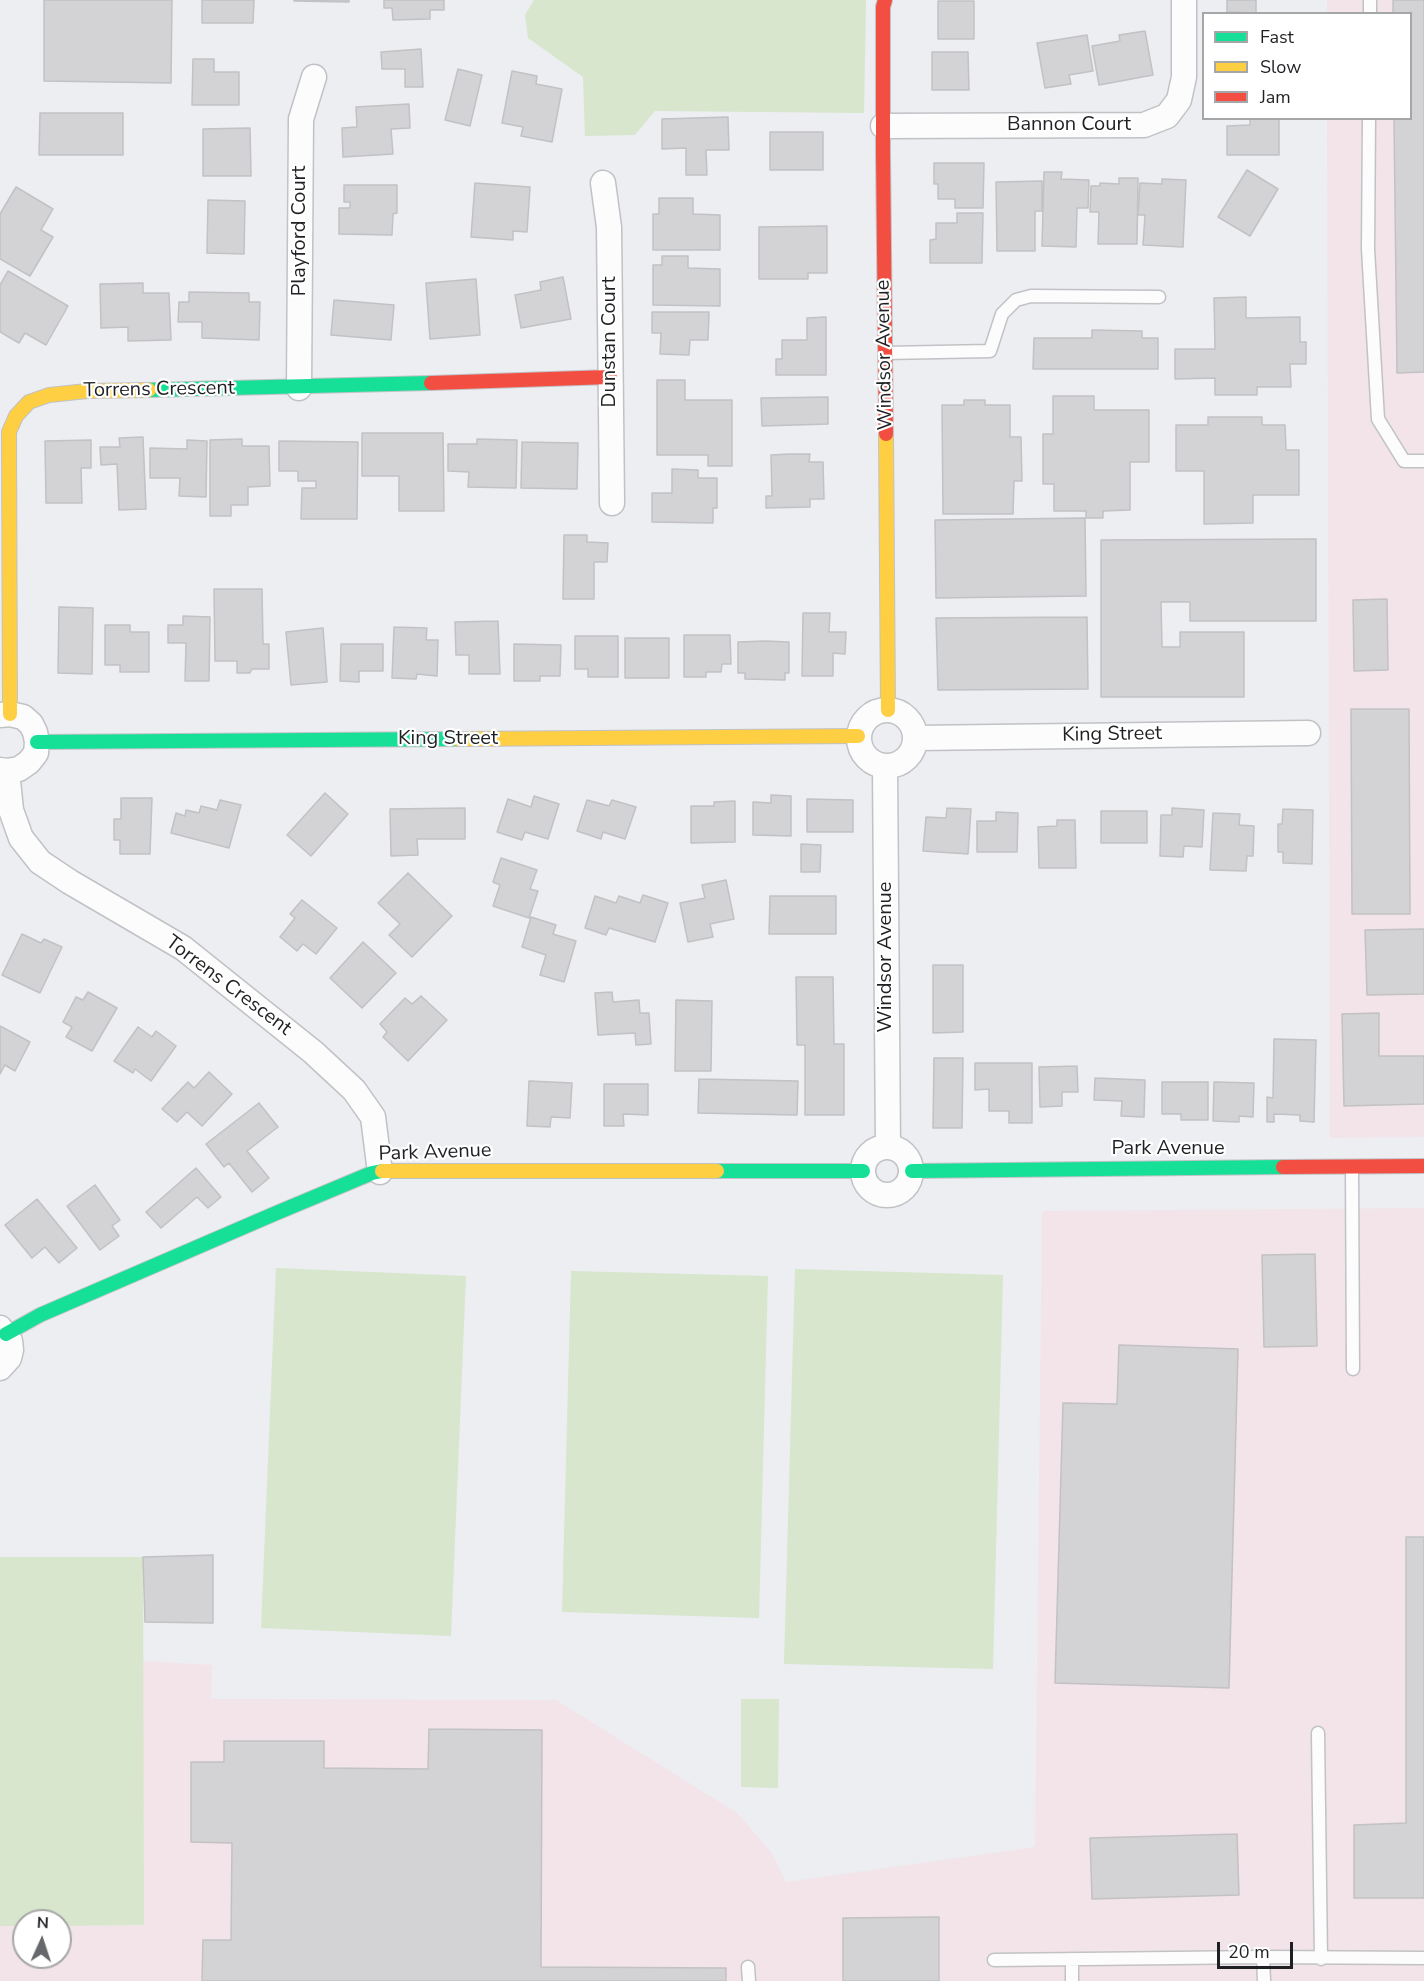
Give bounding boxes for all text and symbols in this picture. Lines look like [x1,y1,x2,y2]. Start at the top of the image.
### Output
legend [1202,12,1412,120]
text: Fast [1260,25,1294,49]
text: Slow [1260,55,1301,79]
text: Jam [1260,85,1291,109]
street label: Bannon Court [1007,113,1131,137]
street label: Playford Court [288,166,312,296]
street label: Dunstan Court [598,277,622,407]
street label: Windsor Avenue [872,279,898,431]
street label: Torrens Crescent [83,377,235,403]
street label: King Street [1062,722,1162,748]
street label: King Street [398,727,498,751]
street label: Windsor Avenue [874,882,898,1032]
street label: Torrens Crescent [160,931,296,1041]
street label: Park Avenue [1111,1137,1225,1161]
street label: Park Avenue [378,1139,492,1167]
north arrow [12,1909,72,1969]
text: N [36,1912,49,1934]
scale bar [1220,1930,1296,1968]
text: 20 m [1228,1940,1270,1964]

